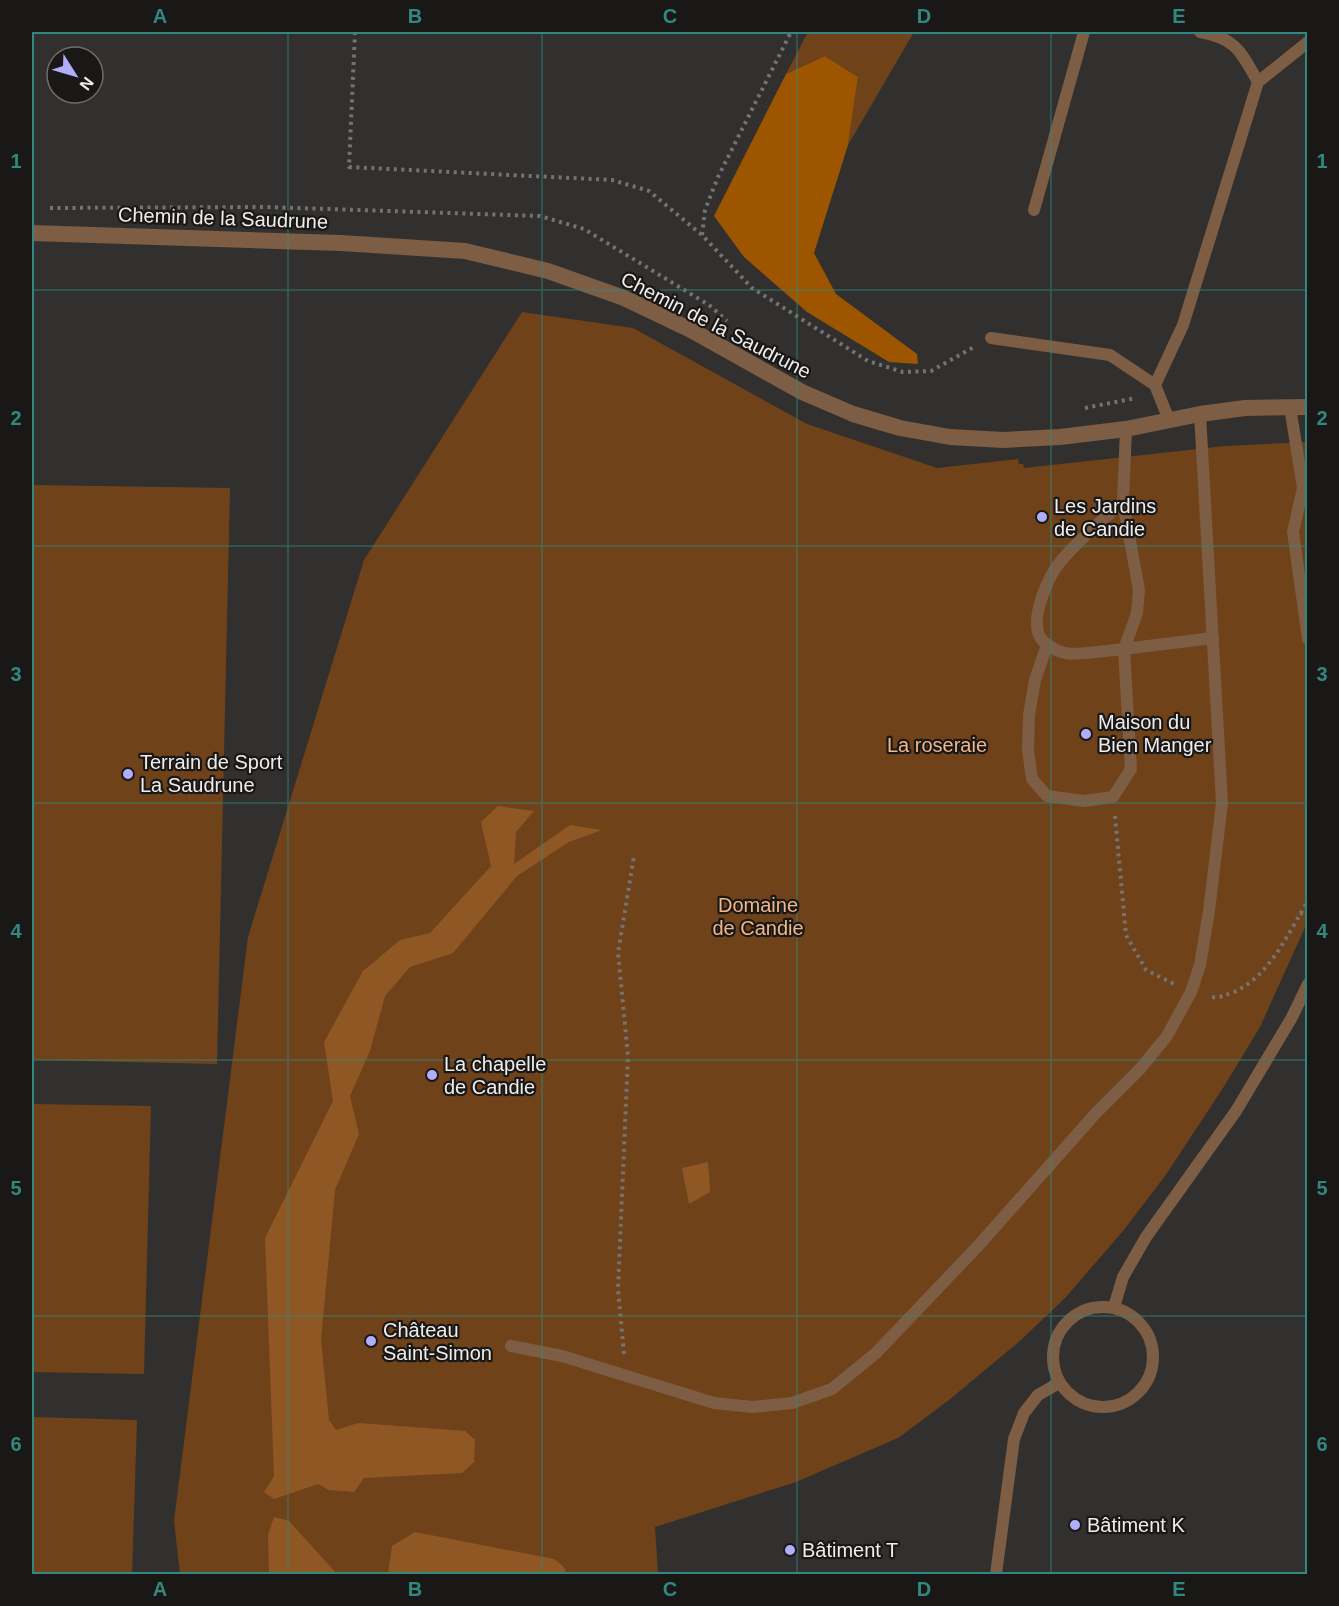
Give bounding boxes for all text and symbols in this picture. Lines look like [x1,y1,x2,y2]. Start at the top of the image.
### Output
text: A [153,5,167,27]
text: B [408,5,422,27]
text: C [663,5,677,27]
text: D [917,5,931,27]
text: E [1172,5,1186,27]
north arrow [45,45,105,105]
text: N [76,74,97,93]
text: 1 [10,150,22,172]
text: 1 [1316,150,1328,172]
street label: Chemin de la Saudrune [118,203,328,233]
street label: Chemin de la Saudrune [617,267,815,383]
text: 2 [10,407,22,429]
text: 2 [1316,407,1328,429]
place label: Les Jardins de Candie [1054,495,1156,540]
marker: Les Jardins de Candie [1035,510,1049,524]
text: 3 [10,663,22,685]
text: 3 [1316,663,1328,685]
place label: Maison du Bien Manger [1098,711,1212,756]
marker: Maison du Bien Manger [1079,727,1093,741]
park label: La roseraie [887,734,987,756]
place label: Terrain de Sport La Saudrune [140,751,283,796]
marker: Terrain de Sport La Saudrune [121,767,135,781]
park label: Domaine de Candie [712,894,804,939]
text: 4 [10,920,22,942]
text: 4 [1316,920,1328,942]
place label: La chapelle de Candie [444,1053,546,1098]
marker: La chapelle de Candie [425,1068,439,1082]
text: 5 [10,1177,22,1199]
text: 5 [1316,1177,1328,1199]
place label: Château Saint-Simon [383,1319,492,1364]
marker: Château Saint-Simon [364,1334,378,1348]
text: 6 [10,1433,22,1455]
text: 6 [1316,1433,1328,1455]
place label: Bâtiment K [1087,1514,1185,1536]
marker: Bâtiment K [1068,1518,1082,1532]
place label: Bâtiment T [802,1539,898,1561]
marker: Bâtiment T [783,1543,797,1557]
text: A [153,1578,167,1600]
text: B [408,1578,422,1600]
text: C [663,1578,677,1600]
text: D [917,1578,931,1600]
text: E [1172,1578,1186,1600]

